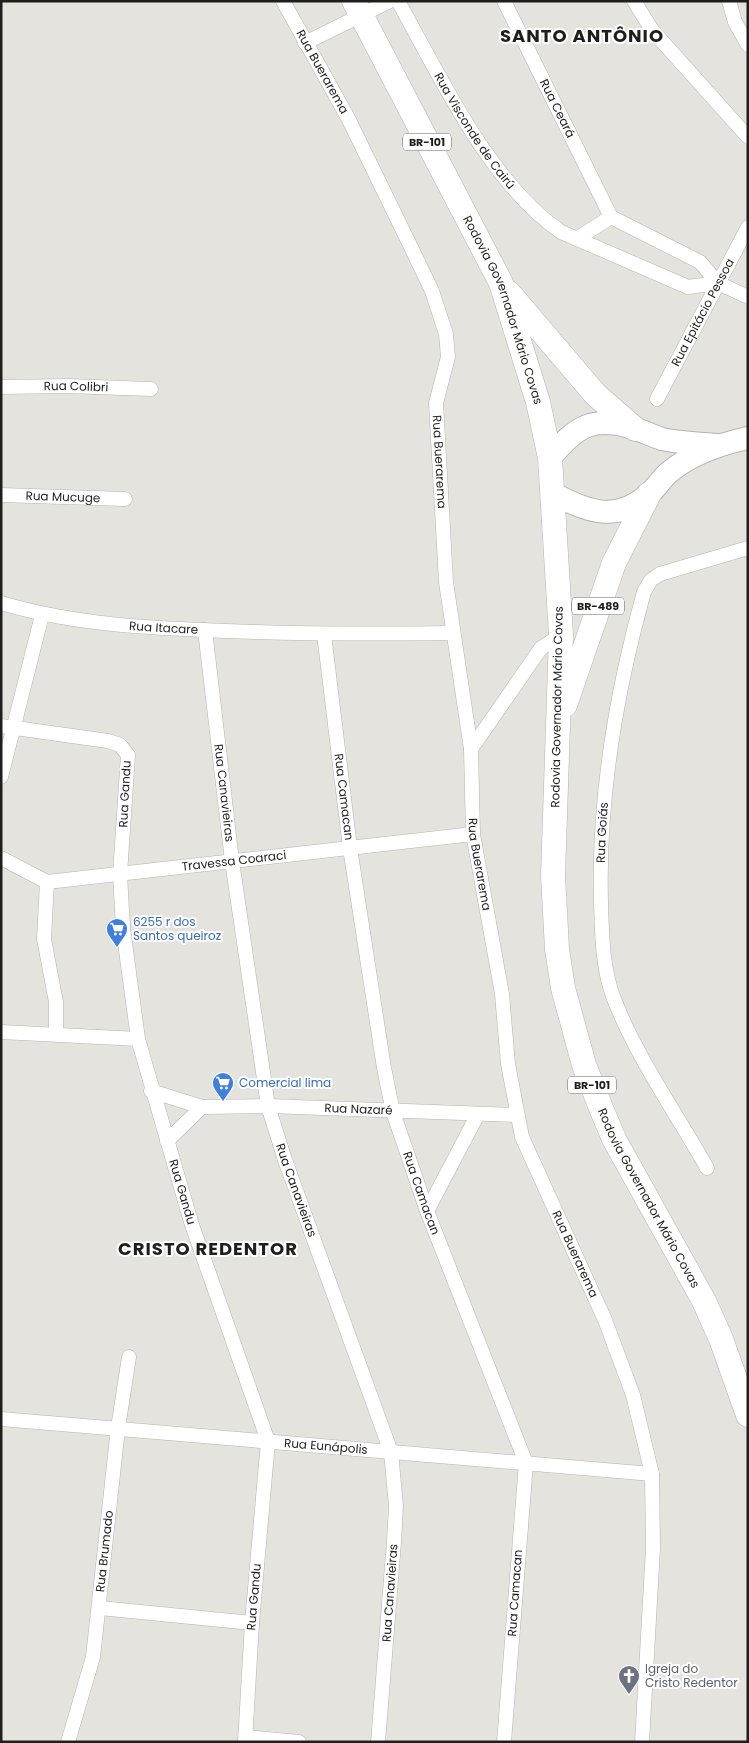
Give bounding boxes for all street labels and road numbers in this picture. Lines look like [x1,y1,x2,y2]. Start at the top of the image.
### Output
street label: Rua Buerarema [293,26,353,117]
street label: Rua Visconde de Cairú [431,69,519,193]
street label: Rua Ceará [536,76,579,141]
road number: BR-101 [403,134,451,150]
street label: Rodovia Governador Mário Covas [459,212,547,407]
street label: Rua Epitácio Pessoa [667,255,738,369]
street label: Rua Colibri [43,377,109,395]
street label: Rua Buerarema [429,415,451,509]
street label: Rua Mucuge [25,487,101,506]
road number: BR-489 [572,598,624,614]
street label: Rodovia Governador Mário Covas [546,606,567,808]
street label: Rua Itacare [129,617,199,638]
street label: Rua Canavieiras [210,743,239,843]
street label: Rua Camacan [331,752,358,841]
street label: Rua Gandu [114,760,135,828]
street label: Rua Goiás [592,801,612,863]
street label: Rua Buerarema [465,818,496,912]
street label: Travessa Coaraci [181,846,287,875]
road number: BR-101 [568,1076,616,1094]
street label: Rua Nazaré [324,1099,393,1119]
street label: Rodovia Governador Mário Covas [594,1106,704,1291]
street label: Rua Canavieiras [272,1141,321,1239]
street label: Rua Camacan [399,1149,444,1237]
street label: Rua Gandu [165,1157,200,1226]
street label: Rua Buerarema [548,1208,603,1300]
street label: Rua Eunápolis [283,1434,368,1458]
street label: Rua Brumado [91,1509,117,1593]
street label: Rua Canavieiras [378,1543,401,1643]
street label: Rua Camacan [503,1549,526,1637]
street label: Rua Gandu [242,1563,265,1631]

